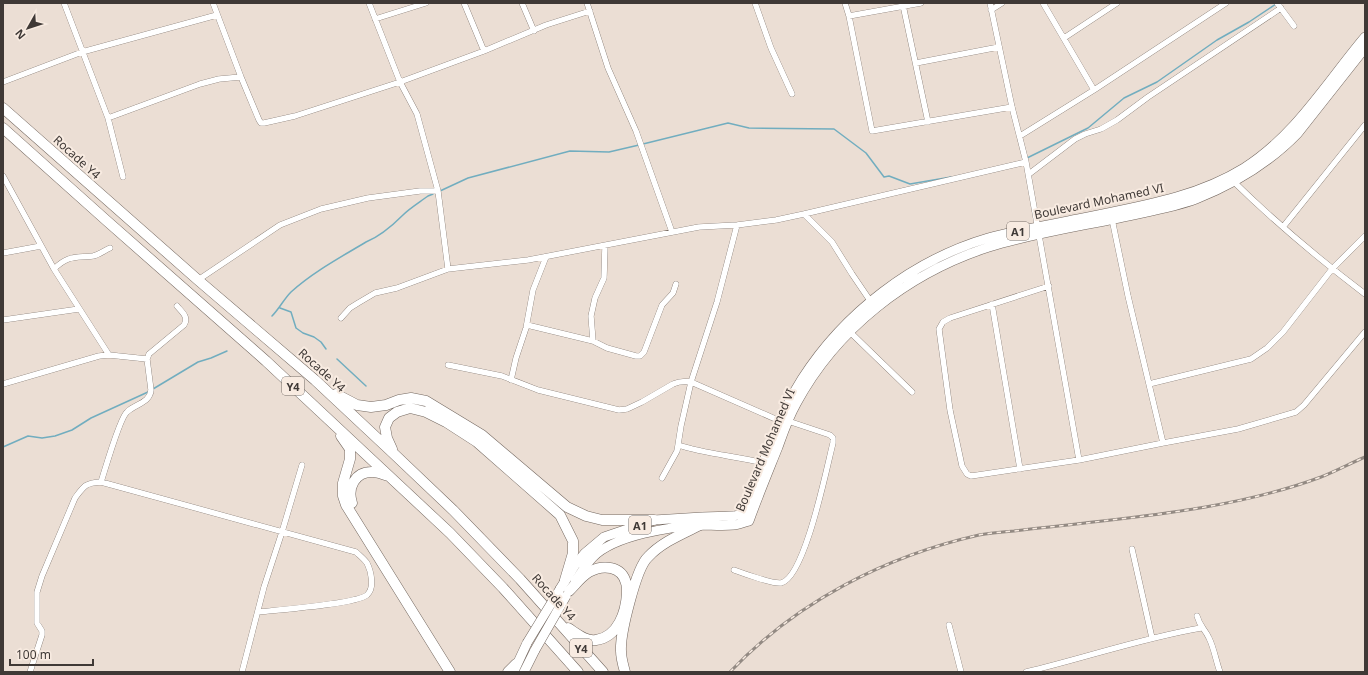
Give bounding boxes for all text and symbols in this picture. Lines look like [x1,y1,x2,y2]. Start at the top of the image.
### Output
north arrow [8,8,48,48]
text: N [11,26,28,43]
street label: Rocade Y4 [50,131,104,183]
street label: Boulevard Mohamed VI [1033,179,1165,223]
road number: A1 [1007,222,1029,240]
street label: Rocade Y4 [295,344,349,396]
road number: Y4 [282,377,304,395]
street label: Boulevard Mohamed VI [731,386,799,514]
road number: A1 [629,516,651,534]
street label: Rocade Y4 [528,570,580,624]
road number: Y4 [570,639,592,657]
scale bar [10,641,93,667]
text: 100 m [16,646,51,663]

